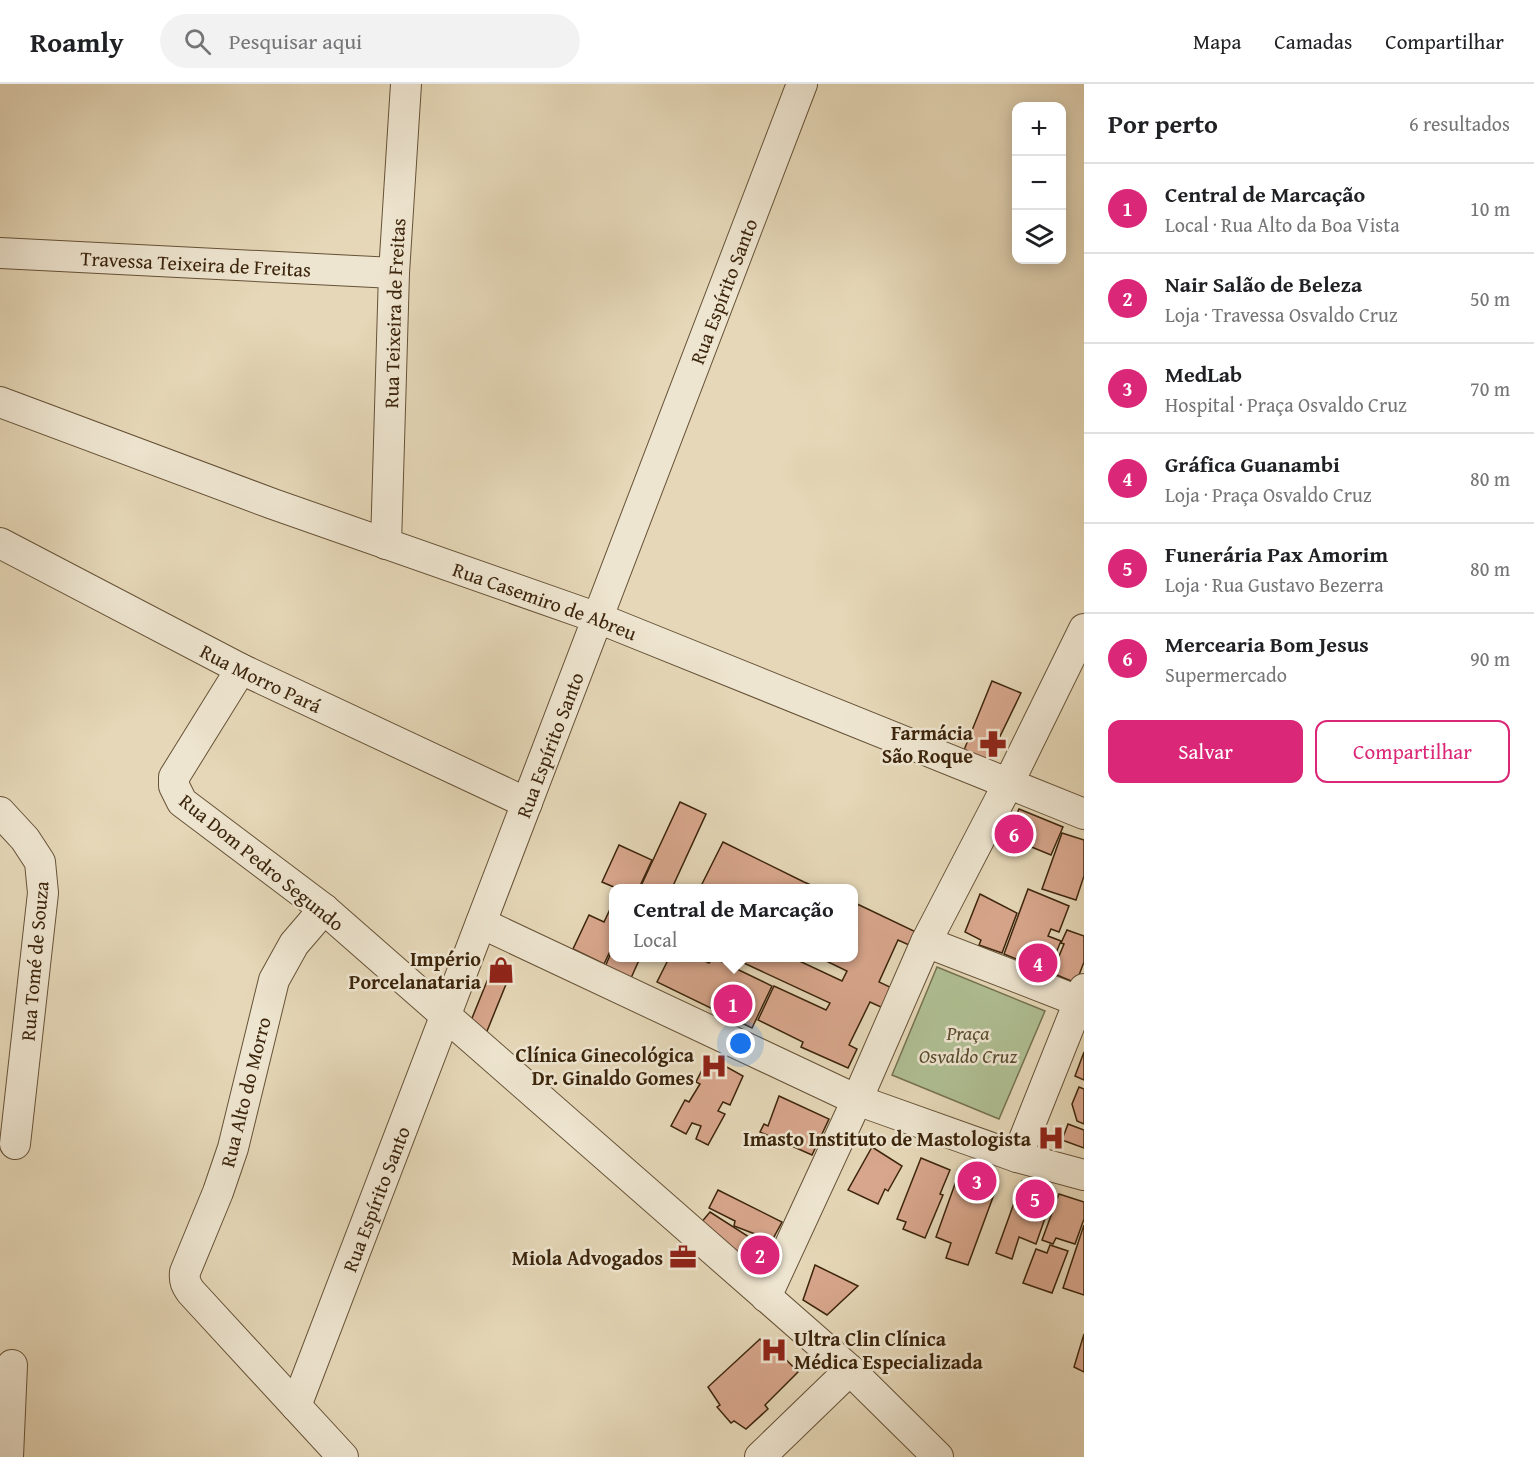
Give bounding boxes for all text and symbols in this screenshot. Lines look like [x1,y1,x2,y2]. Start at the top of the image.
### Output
search box [160,14,580,68]
text: Roamly [30,21,124,62]
icon: search [181,25,214,58]
text: Pesquisar aqui [229,25,362,57]
text: Mapa [1193,26,1241,57]
text: Camadas [1274,26,1352,57]
text: Compartilhar [1385,26,1504,57]
map controls [1012,102,1066,264]
button: + [1012,102,1066,156]
text: Por perto [1108,104,1218,143]
text: 6 resultados [1409,109,1510,138]
button: − [1012,156,1066,210]
text: Central de Marcação [1165,178,1365,210]
text: 1 [1122,194,1133,223]
text: 10 m [1470,194,1510,223]
button: layers [1012,210,1066,264]
text: Local · Rua Alto da Boa Vista [1165,210,1400,239]
street label: Rua Espírito Santo [682,214,764,368]
street label: Rua Teixeira de Freitas [376,217,412,409]
street label: Travessa Teixeira de Freitas [80,243,312,283]
text: Nair Salão de Beleza [1165,268,1362,300]
text: 2 [1122,284,1133,313]
text: 50 m [1470,284,1510,313]
text: Loja · Travessa Osvaldo Cruz [1165,300,1398,329]
text: MedLab [1165,358,1242,390]
text: 3 [1122,374,1133,403]
text: 70 m [1470,374,1510,403]
text: Hospital · Praça Osvaldo Cruz [1165,390,1407,419]
text: Gráfica Guanambi [1165,448,1340,480]
text: 4 [1122,464,1133,493]
text: 80 m [1470,464,1510,493]
text: Loja · Praça Osvaldo Cruz [1165,480,1372,509]
text: Funerária Pax Amorim [1165,538,1388,570]
street label: Rua Casemiro de Abreu [449,554,642,647]
text: 5 [1122,554,1133,583]
text: 80 m [1470,554,1510,583]
text: Loja · Rua Gustavo Bezerra [1165,570,1384,599]
text: Mercearia Bom Jesus [1165,628,1369,660]
street label: Rua Morro Pará [196,636,327,720]
text: 6 [1122,644,1133,673]
text: 90 m [1470,644,1510,673]
text: Supermercado [1165,660,1287,689]
street label: Rua Espírito Santo [508,668,590,822]
place label: Farmácia São Roque [882,718,974,770]
button: Salvar [1108,720,1303,783]
button: Compartilhar [1315,720,1510,783]
pharmacy icon: Farmácia São Roque [978,729,1008,759]
street label: Rua Dom Pedro Segundo [173,786,351,938]
pin: 6 [994,812,1034,856]
street label: Rua Tomé de Souza [13,879,55,1042]
popup [609,884,858,962]
text: Central de Marcação [633,893,834,925]
text: Local [633,925,677,954]
pin: 4 [1018,940,1058,986]
place label: Império Porcelanataria [349,944,482,996]
shop icon: Império Porcelanataria [486,955,516,985]
pin: 1 [714,982,752,1026]
street label: Rua Alto do Morro [212,1014,278,1170]
park label: Praça Osvaldo Cruz [919,1018,1018,1070]
your location [726,1029,755,1058]
place label: Clínica Ginecológica Dr. Ginaldo Gomes [515,1040,695,1092]
hospital icon: Clínica Ginecológica Dr. Ginaldo Gomes [699,1051,729,1081]
street label: Rua Espírito Santo [334,1122,416,1276]
hospital icon: Imasto Instituto de Mastologista [1036,1123,1066,1153]
place label: Imasto Instituto de Mastologista [743,1124,1032,1153]
pin: 3 [958,1158,996,1204]
pin: 5 [1016,1176,1054,1222]
pin: 2 [740,1232,780,1278]
office icon: Miola Advogados [668,1242,698,1272]
place label: Miola Advogados [512,1243,663,1272]
place label: Ultra Clin Clínica Médica Especializada [794,1324,983,1376]
hospital icon: Ultra Clin Clínica Médica Especializada [759,1335,789,1365]

